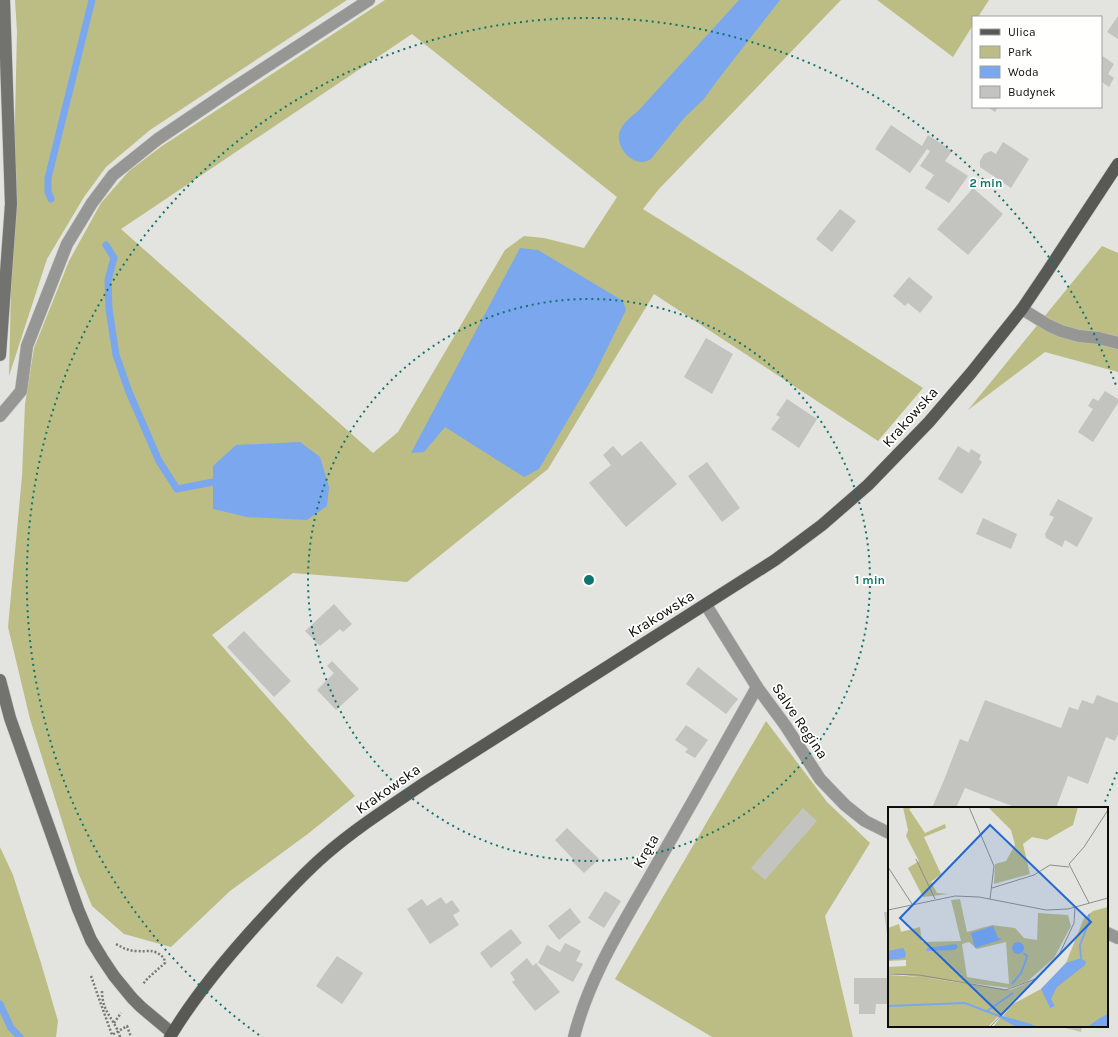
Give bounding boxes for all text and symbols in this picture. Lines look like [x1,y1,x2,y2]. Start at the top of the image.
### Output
legend [972,16,1102,108]
text: Ulica [1008,25,1036,39]
text: Park [1008,45,1033,59]
text: Woda [1008,65,1039,79]
text: Budynek [1008,85,1056,99]
text: 2 min [969,176,1003,190]
street label: Krakowska [878,383,942,451]
centre of rings [582,573,596,587]
text: 1 min [855,573,885,587]
street label: Krakowska [624,587,698,641]
street label: Salve Regina [768,680,832,762]
street label: Krakowska [352,760,424,818]
inset map [888,807,1108,1027]
street label: Kręta [629,831,663,871]

